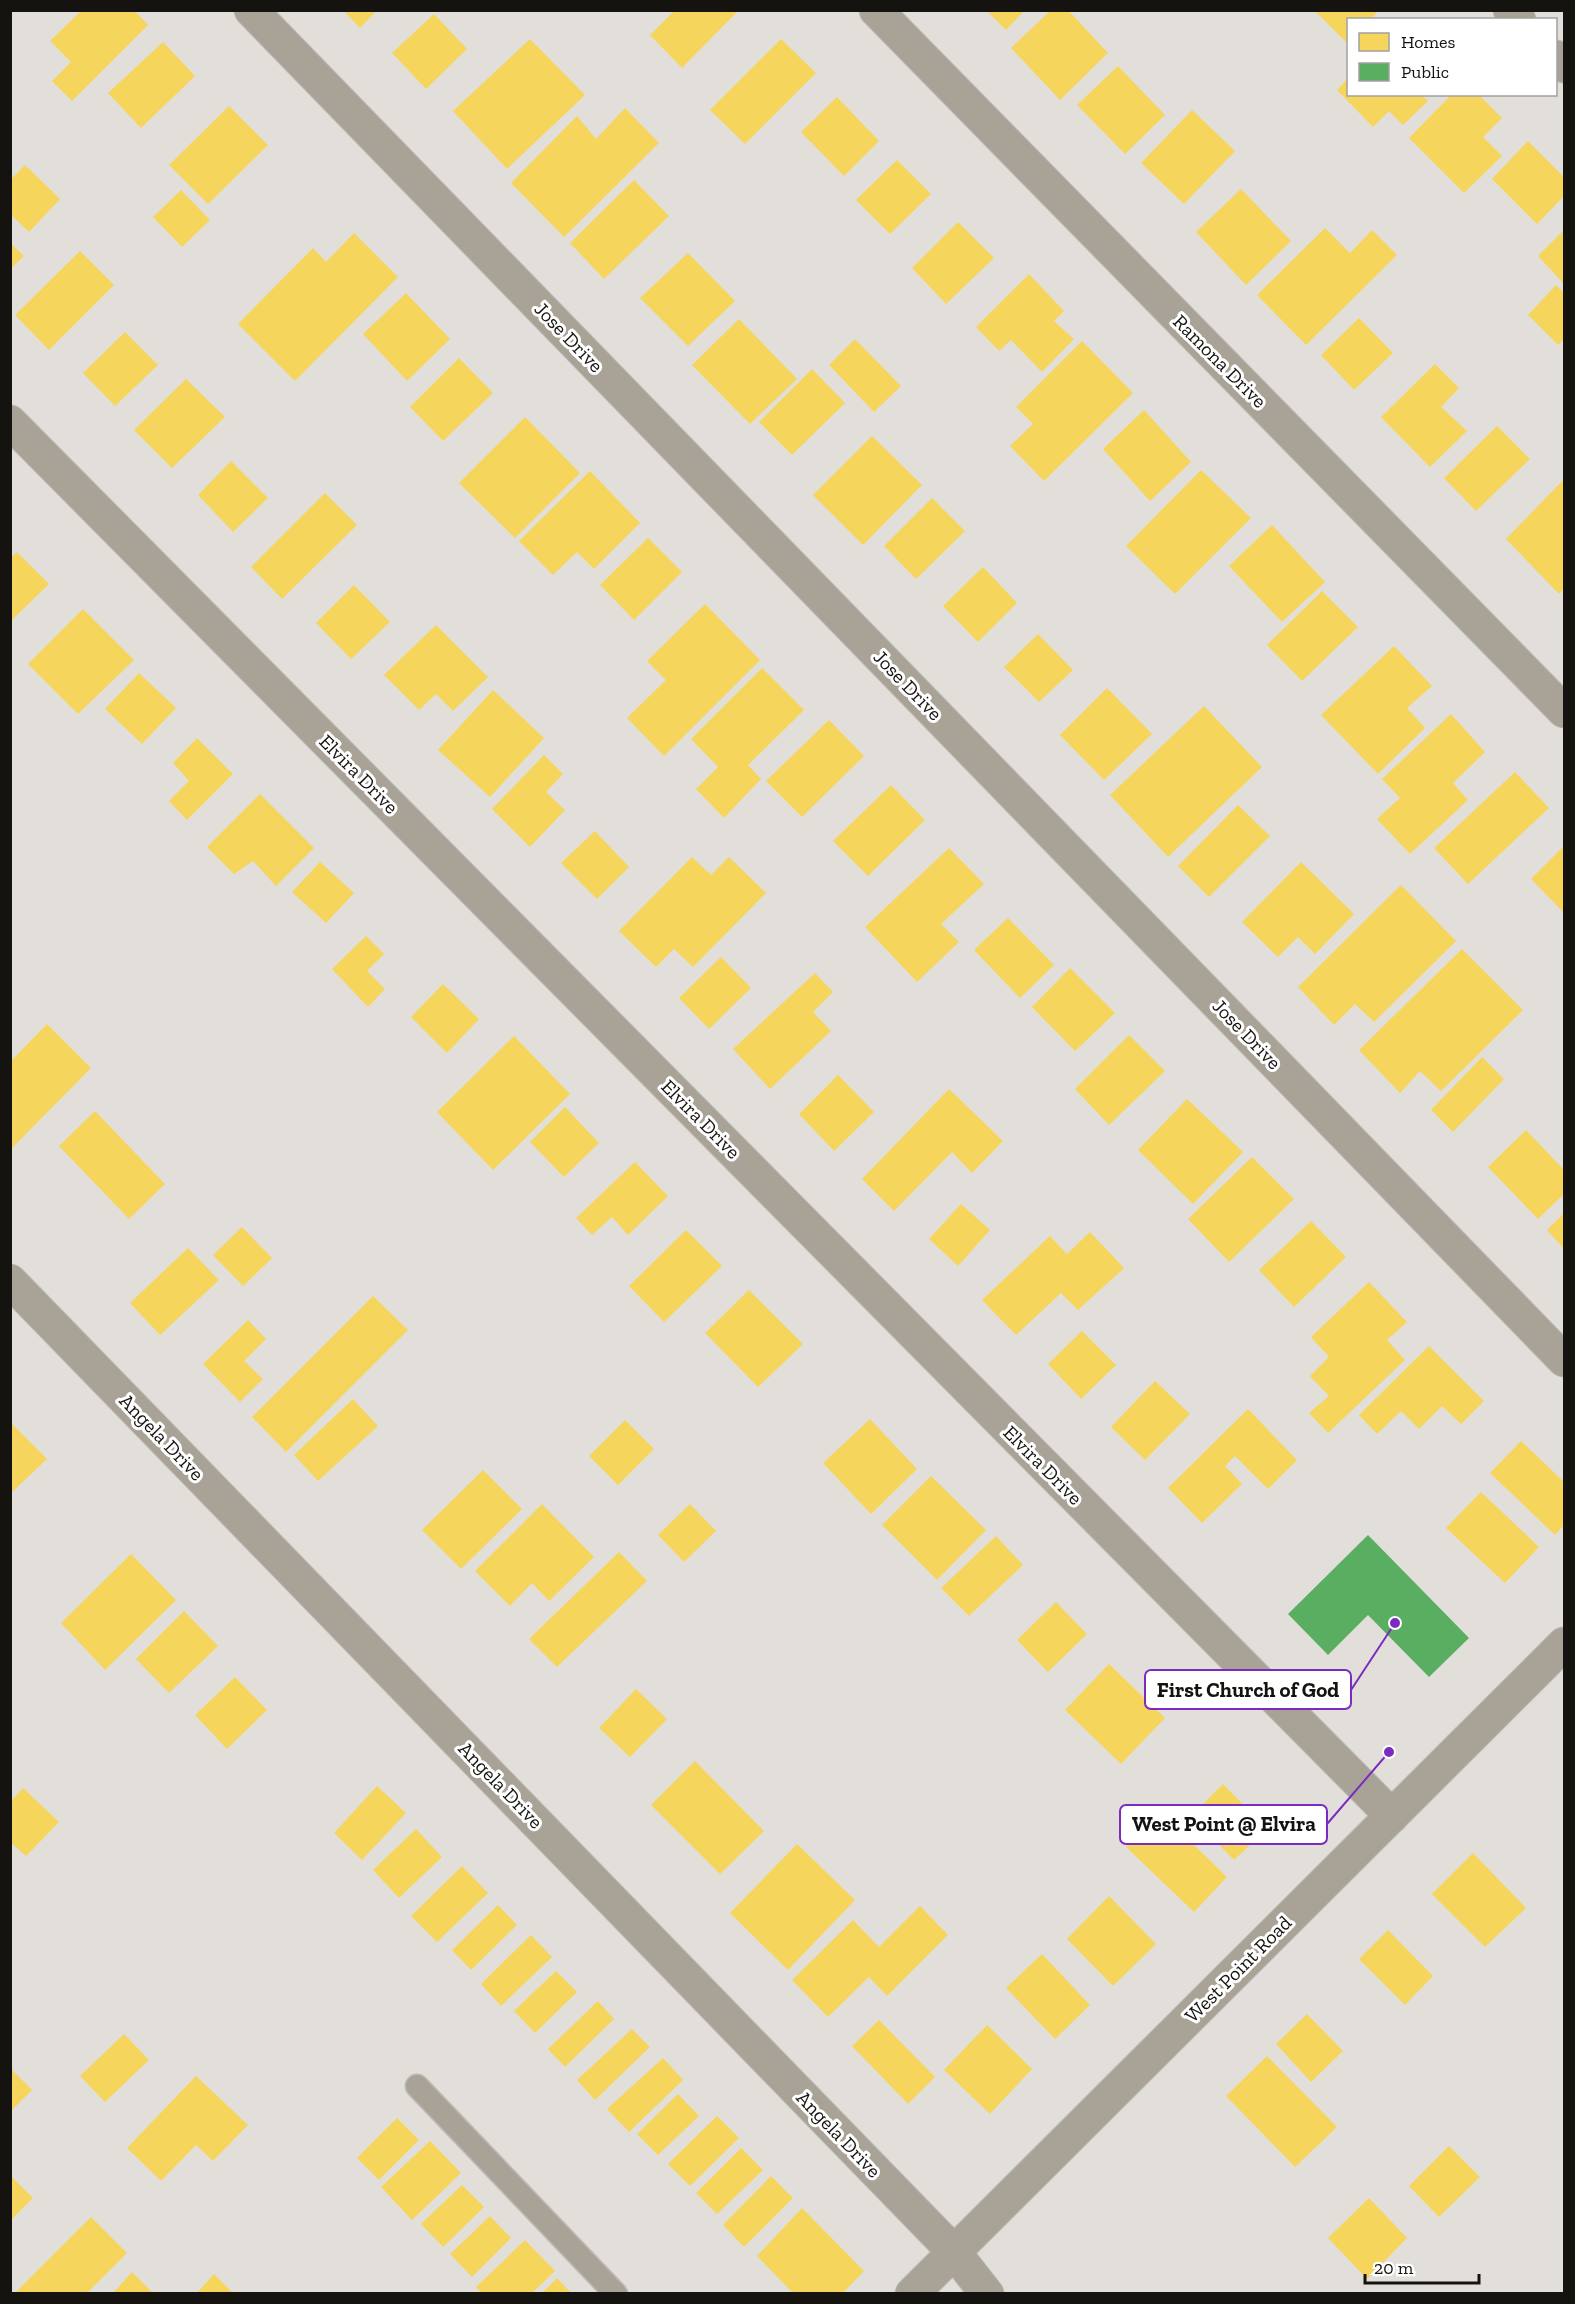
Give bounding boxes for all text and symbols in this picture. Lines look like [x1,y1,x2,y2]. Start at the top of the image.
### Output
legend [1347,18,1557,96]
text: Homes [1401,31,1455,53]
text: Public [1401,61,1449,83]
street label: Jose Drive [530,297,608,377]
street label: Ramona Drive [1168,309,1272,413]
street label: Jose Drive [869,645,947,725]
street label: Elvira Drive [314,729,404,819]
street label: Jose Drive [1208,994,1286,1074]
street label: Elvira Drive [656,1074,746,1164]
street label: Angela Drive [115,1389,209,1485]
street label: Elvira Drive [998,1420,1088,1510]
callout: First Church of God [1145,1670,1351,1709]
text: First Church of God [1157,1677,1339,1702]
street label: Angela Drive [454,1737,548,1833]
callout: West Point @ Elvira [1120,1805,1327,1844]
text: West Point @ Elvira [1132,1811,1316,1836]
street label: West Point Road [1180,1911,1296,2027]
street label: Angela Drive [792,2086,886,2182]
scale bar [1365,2247,1479,2285]
text: 20 m [1374,2257,1414,2279]

